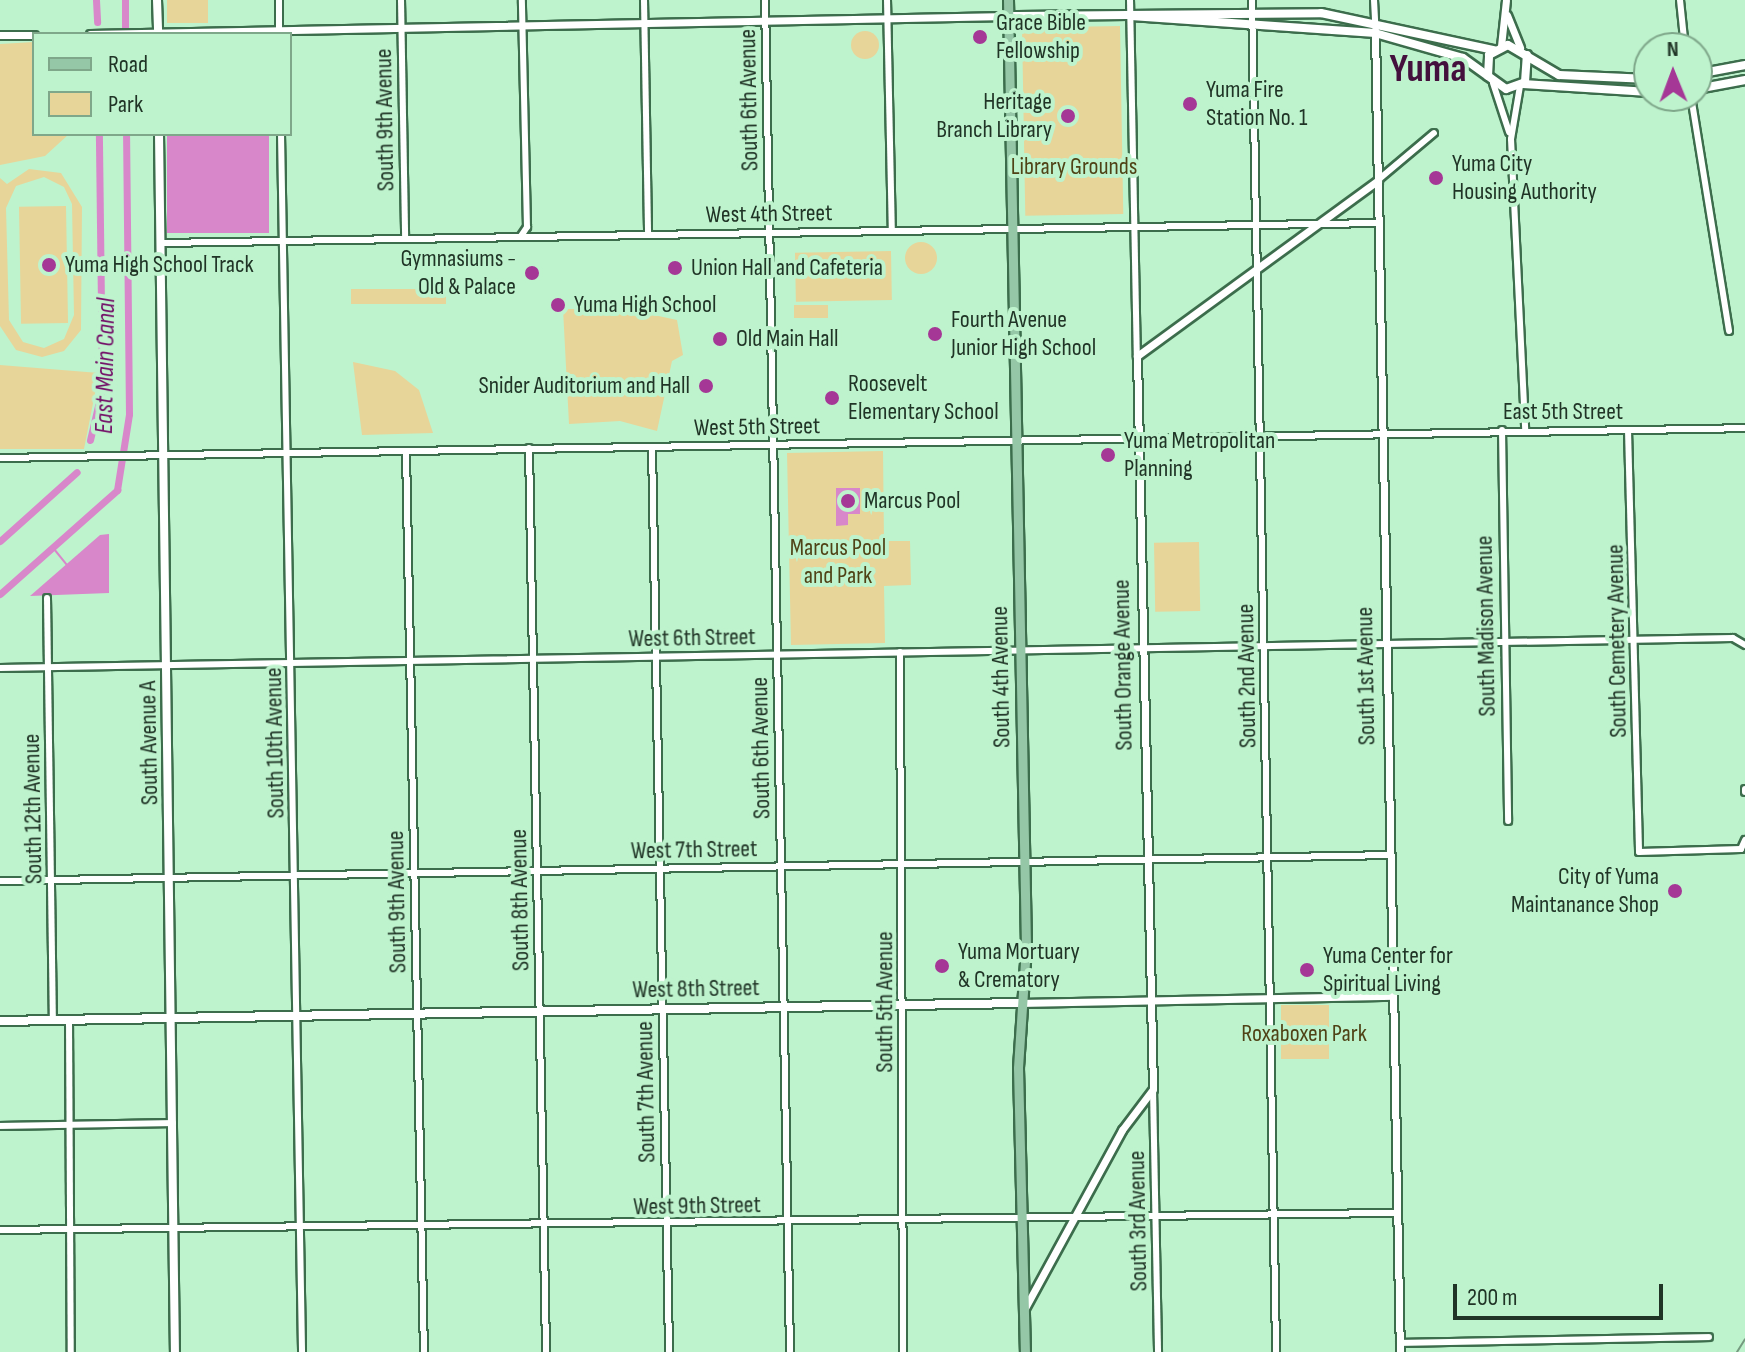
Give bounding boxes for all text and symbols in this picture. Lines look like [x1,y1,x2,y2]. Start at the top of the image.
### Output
place label: Grace Bible Fellowship [996,9,1086,65]
marker: Grace Bible Fellowship [971,28,989,46]
street label: South 6th Avenue [733,29,765,171]
legend [32,32,292,136]
north arrow [1633,32,1713,112]
text: N [1666,36,1679,63]
district label: Yuma [1389,45,1467,93]
street label: South 9th Avenue [369,48,401,192]
text: Road [108,50,148,79]
place label: Yuma Fire Station No. 1 [1206,76,1307,132]
place label: Heritage Branch Library [936,88,1052,144]
text: Park [108,90,143,119]
marker: Yuma Fire Station No. 1 [1181,95,1199,113]
marker: Heritage Branch Library [1059,107,1077,125]
place label: Yuma City Housing Authority [1452,150,1597,206]
park label: Library Grounds [1011,153,1137,181]
marker: Yuma City Housing Authority [1427,169,1445,187]
street label: West 4th Street [705,198,833,230]
place label: Gymnasiums - Old & Palace [400,245,516,301]
place label: Yuma High School Track [65,251,254,279]
place label: Union Hall and Cafeteria [691,254,883,282]
marker: Yuma High School Track [40,256,58,274]
marker: Union Hall and Cafeteria [666,259,684,277]
marker: Gymnasiums - Old & Palace [523,264,541,282]
place label: Yuma High School [574,291,716,319]
marker: Yuma High School [549,296,567,314]
water label: East Main Canal [89,298,123,434]
place label: Fourth Avenue Junior High School [951,306,1096,362]
place label: Old Main Hall [736,325,839,353]
marker: Fourth Avenue Junior High School [926,325,944,343]
marker: Old Main Hall [711,330,729,348]
place label: Roosevelt Elementary School [848,370,999,426]
place label: Snider Auditorium and Hall [478,372,690,400]
marker: Snider Auditorium and Hall [697,377,715,395]
marker: Roosevelt Elementary School [823,389,841,407]
street label: East 5th Street [1503,398,1623,426]
street label: West 5th Street [694,412,820,442]
place label: Yuma Metropolitan Planning [1124,427,1275,483]
marker: Yuma Metropolitan Planning [1099,446,1117,464]
place label: Marcus Pool [864,487,961,515]
marker: Marcus Pool [839,492,857,510]
park label: Marcus Pool and Park [790,534,886,590]
street label: South Madison Avenue [1470,535,1502,717]
street label: South Cemetery Avenue [1601,544,1633,738]
street label: South Orange Avenue [1107,579,1139,751]
street label: South 2nd Avenue [1231,604,1263,748]
street label: South 4th Avenue [985,606,1017,748]
street label: South 1st Avenue [1350,607,1382,745]
street label: West 6th Street [628,622,756,654]
street label: South 10th Avenue [259,667,291,819]
street label: South 6th Avenue [745,677,777,819]
street label: South Avenue A [134,681,164,805]
street label: South 12th Avenue [17,734,49,884]
street label: South 8th Avenue [504,829,536,971]
street label: South 9th Avenue [381,830,413,974]
street label: West 7th Street [631,834,757,866]
place label: City of Yuma Maintanance Shop [1511,863,1659,919]
marker: City of Yuma Maintanance Shop [1666,882,1684,900]
street label: South 5th Avenue [871,931,899,1073]
place label: Yuma Mortuary & Crematory [958,938,1080,994]
place label: Yuma Center for Spiritual Living [1323,942,1453,998]
marker: Yuma Mortuary & Crematory [933,957,951,975]
marker: Yuma Center for Spiritual Living [1298,961,1316,979]
street label: West 8th Street [632,973,760,1005]
park label: Roxaboxen Park [1241,1020,1367,1048]
street label: South 7th Avenue [630,1021,662,1163]
street label: South 3rd Avenue [1122,1150,1154,1292]
street label: West 9th Street [633,1190,761,1222]
scale bar [1457,1268,1667,1318]
text: 200 m [1467,1283,1518,1312]

